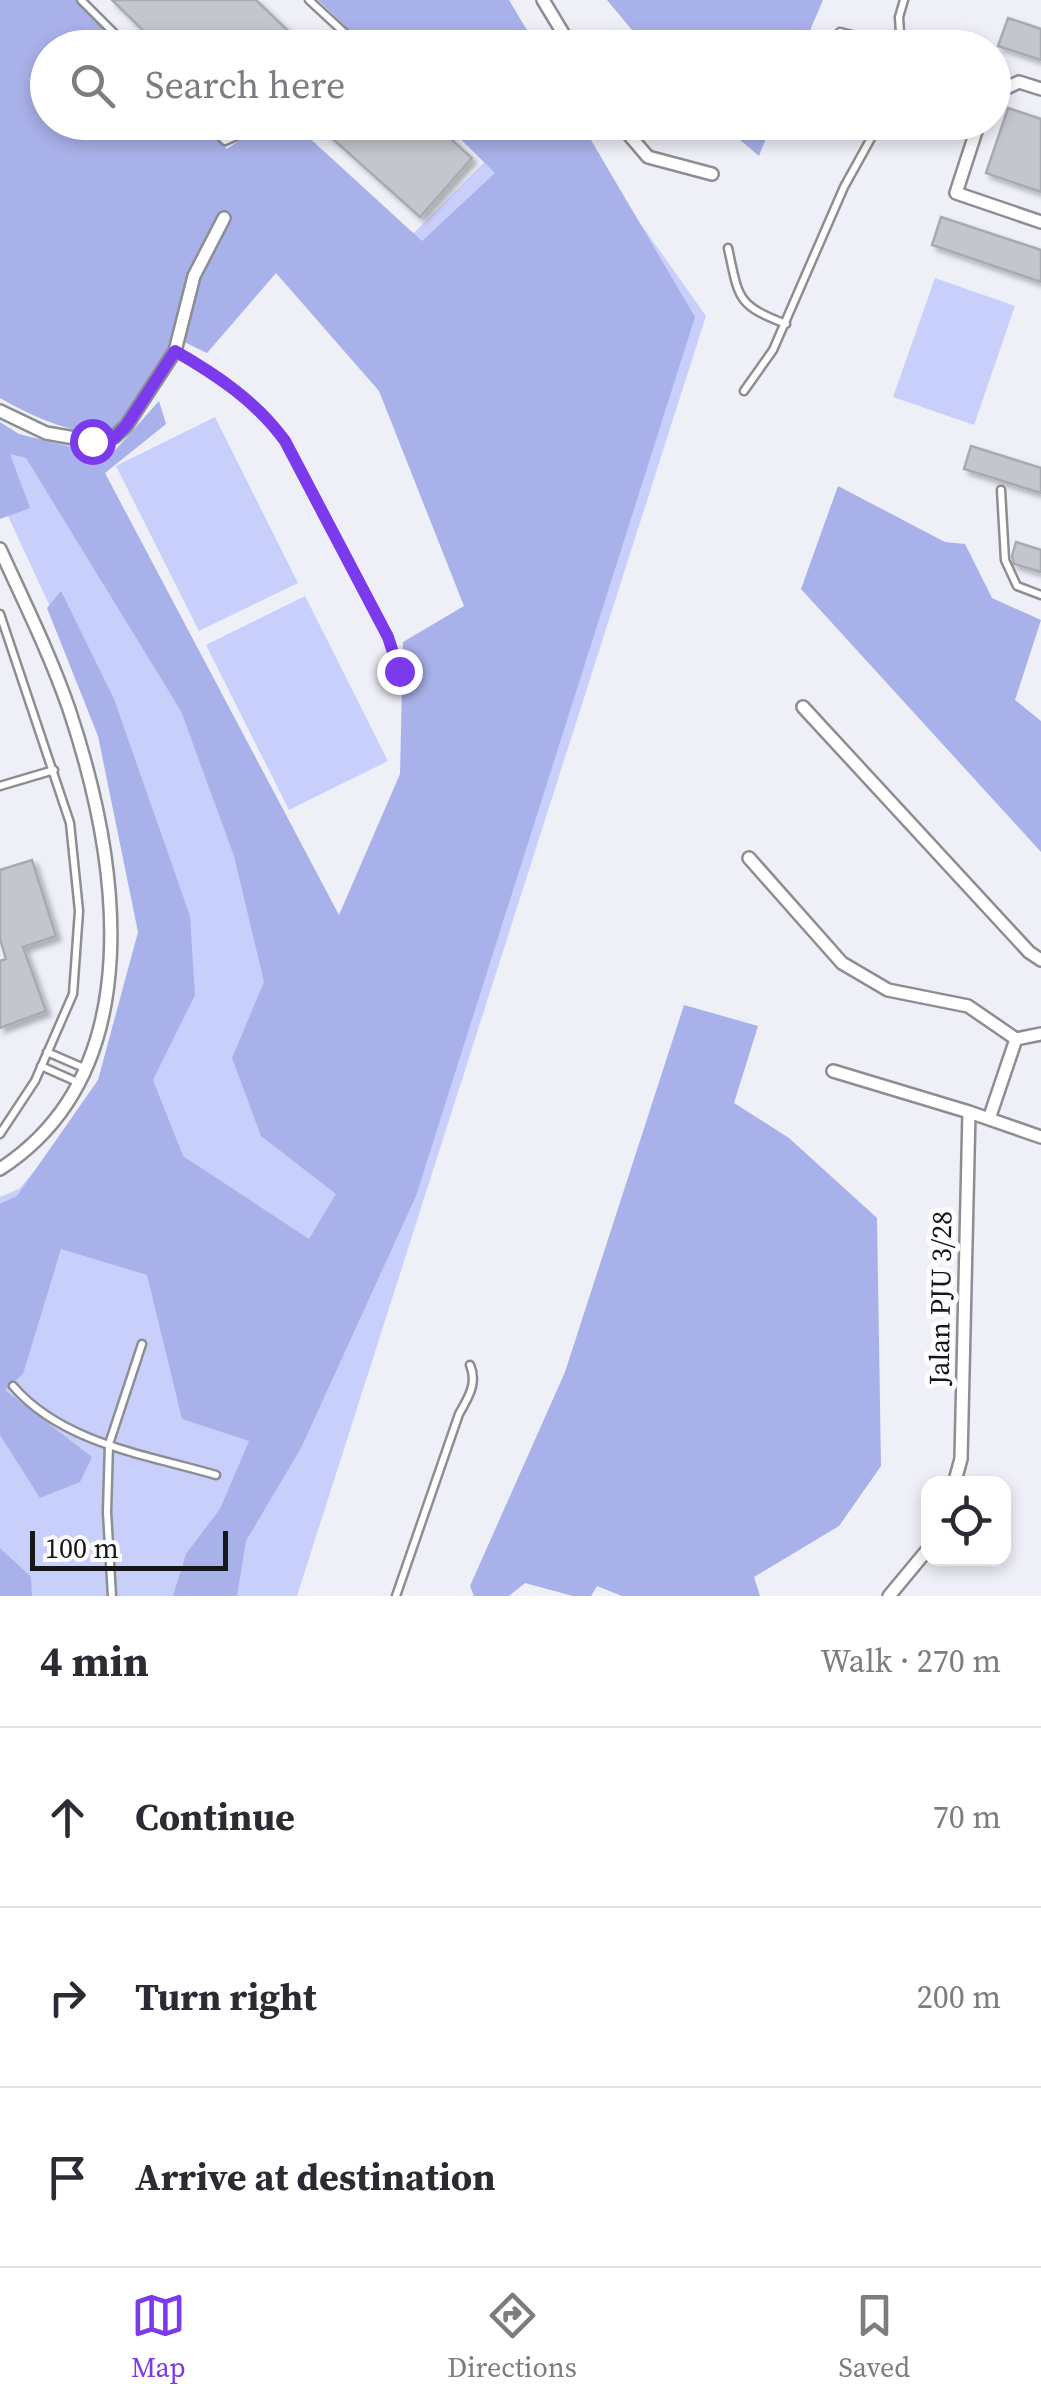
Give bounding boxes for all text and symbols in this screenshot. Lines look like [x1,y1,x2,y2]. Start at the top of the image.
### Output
search box [30,30,1011,140]
icon: search [65,58,120,113]
text: Search here [145,59,345,111]
route start [70,419,116,465]
route end [377,649,423,695]
street label: Jalan PJU 3/28 [919,1210,961,1387]
map controls [921,1476,1011,1566]
button: locate [921,1476,1011,1566]
scale bar [30,1526,228,1570]
text: 100 m [45,1529,119,1567]
text: 4 min [40,1632,149,1690]
text: Walk · 270 m [820,1639,1001,1683]
icon: ahead [40,1790,95,1845]
text: Continue [135,1791,295,1843]
text: 70 m [933,1795,1001,1839]
icon: right [40,1970,95,2025]
text: Turn right [135,1971,317,2023]
text: 200 m [917,1975,1001,2019]
icon: arrive [40,2150,95,2205]
text: Arrive at destination [135,2151,496,2203]
tab: Map [131,2288,186,2386]
tab: Directions [447,2288,577,2386]
tab: Saved [838,2288,910,2386]

